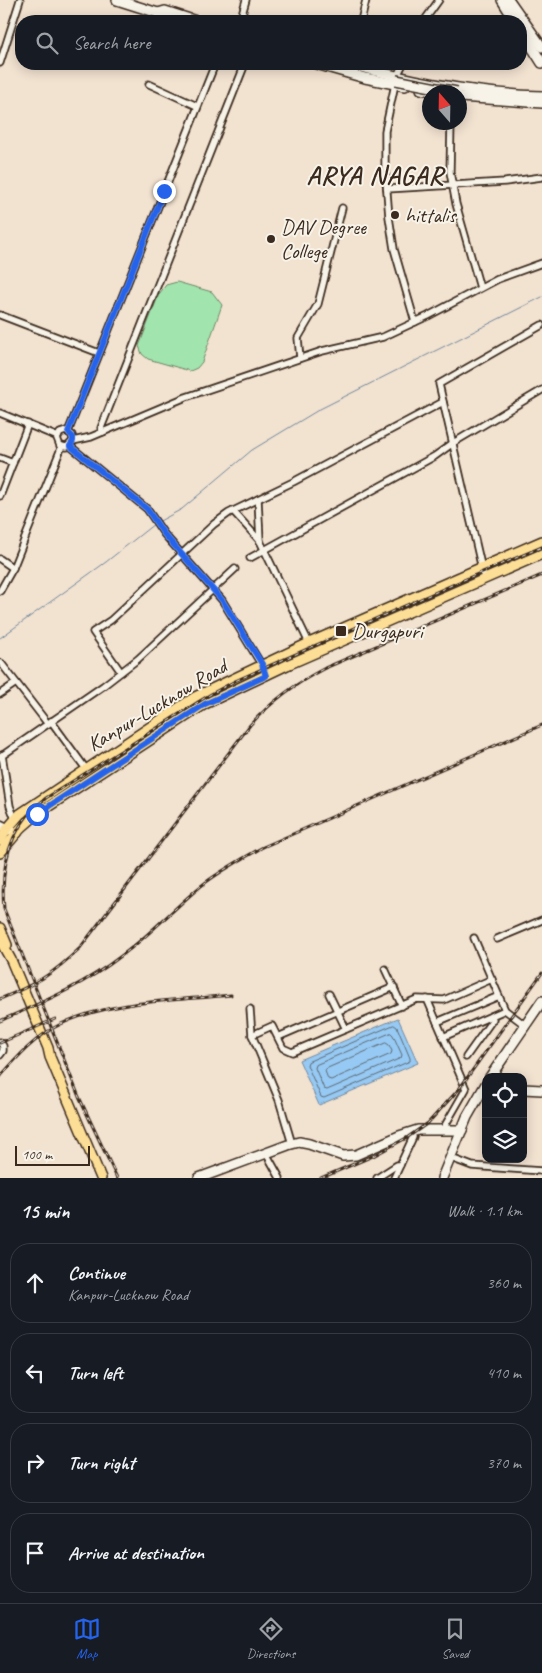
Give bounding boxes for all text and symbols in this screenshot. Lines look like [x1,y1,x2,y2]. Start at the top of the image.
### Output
search box [15,15,527,70]
icon: search [33,29,61,57]
text: Search here [73,31,150,55]
north arrow [422,85,467,130]
district label: ARYA NAGAR [306,159,446,192]
route end [153,180,176,203]
place label: hittalis [405,202,457,228]
marker: hittalis [389,209,401,221]
place label: DAV Degree College [281,214,367,264]
marker: DAV Degree College [265,233,277,245]
place label: Durgapuri [352,618,426,644]
marker: Durgapuri [334,624,348,638]
street label: Kanpur-Lucknow Road [83,651,235,757]
route start [26,803,49,826]
map controls [482,1073,527,1163]
button: locate [482,1073,527,1118]
button: layers [482,1118,527,1163]
scale bar [15,1143,90,1166]
text: 100 m [22,1146,52,1163]
text: 15 min [20,1198,69,1224]
text: Walk · 1.1 km [447,1201,522,1221]
text: Continue [68,1261,125,1285]
icon: ahead [21,1269,49,1297]
text: 360 m [487,1273,521,1293]
text: Kanpur-Lucknow Road [68,1285,188,1305]
icon: left [21,1359,49,1387]
text: Turn left [68,1361,123,1385]
text: 410 m [487,1363,521,1383]
icon: right [21,1449,49,1477]
text: Turn right [68,1451,135,1475]
text: 370 m [487,1453,521,1473]
icon: arrive [21,1539,49,1567]
text: Arrive at destination [68,1541,204,1565]
tab: Map [73,1615,101,1662]
tab: Directions [247,1615,295,1662]
tab: Saved [441,1615,469,1662]

